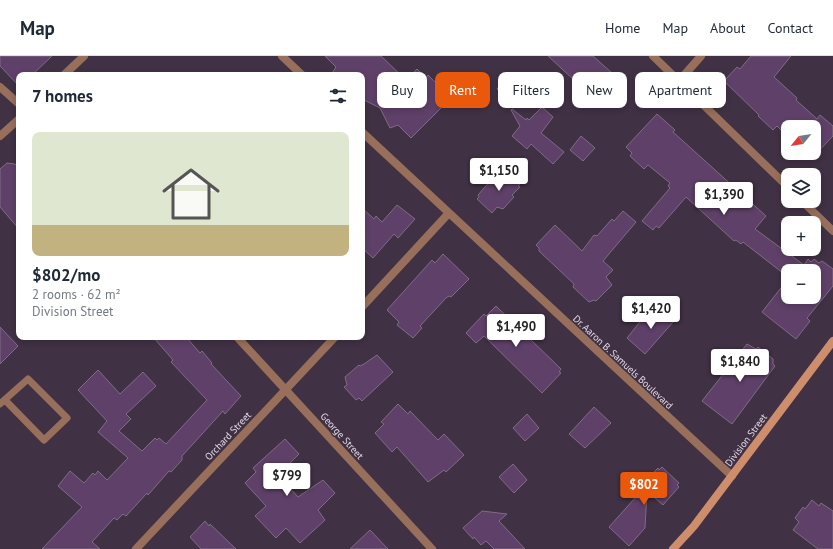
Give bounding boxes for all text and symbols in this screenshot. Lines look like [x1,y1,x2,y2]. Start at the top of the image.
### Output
text: Map [20,16,55,40]
text: Home [605,19,640,37]
text: Map [662,19,688,37]
text: About [710,19,746,37]
text: Contact [768,19,813,37]
chip: Buy [377,72,427,108]
chip: Rent [435,72,490,108]
chip: Filters [498,72,564,108]
chip: New [572,72,627,108]
chip: Apartment [635,72,726,108]
text: 7 homes [32,85,93,107]
icon: filters [327,85,349,107]
north arrow [781,120,821,160]
map controls [781,120,821,304]
icon: home [155,158,227,230]
pin: $1,150 [466,158,532,192]
text: $1,150 [479,162,519,179]
button: layers [781,168,821,208]
pin: $1,390 [691,182,757,216]
text: $1,390 [704,186,744,203]
button: + [781,216,821,256]
text: $802/mo [32,264,100,286]
button: − [781,264,821,304]
text: 2 rooms · 62 m² [32,286,121,303]
pin: $1,420 [618,296,684,330]
text: $1,420 [631,300,671,317]
text: Division Street [32,303,113,320]
street label: Dr. Aaron B. Samuels Boulevard [570,312,676,412]
pin: $1,490 [483,314,549,348]
text: $1,490 [496,318,536,335]
pin: $1,840 [707,349,773,383]
text: $1,840 [720,353,760,370]
street label: Orchard Street [202,408,254,463]
street label: George Street [318,410,367,463]
street label: Division Street [722,411,770,469]
pin: $799 [263,463,311,497]
text: $799 [272,467,302,484]
pin: $802 [620,472,668,506]
text: $802 [629,476,659,493]

